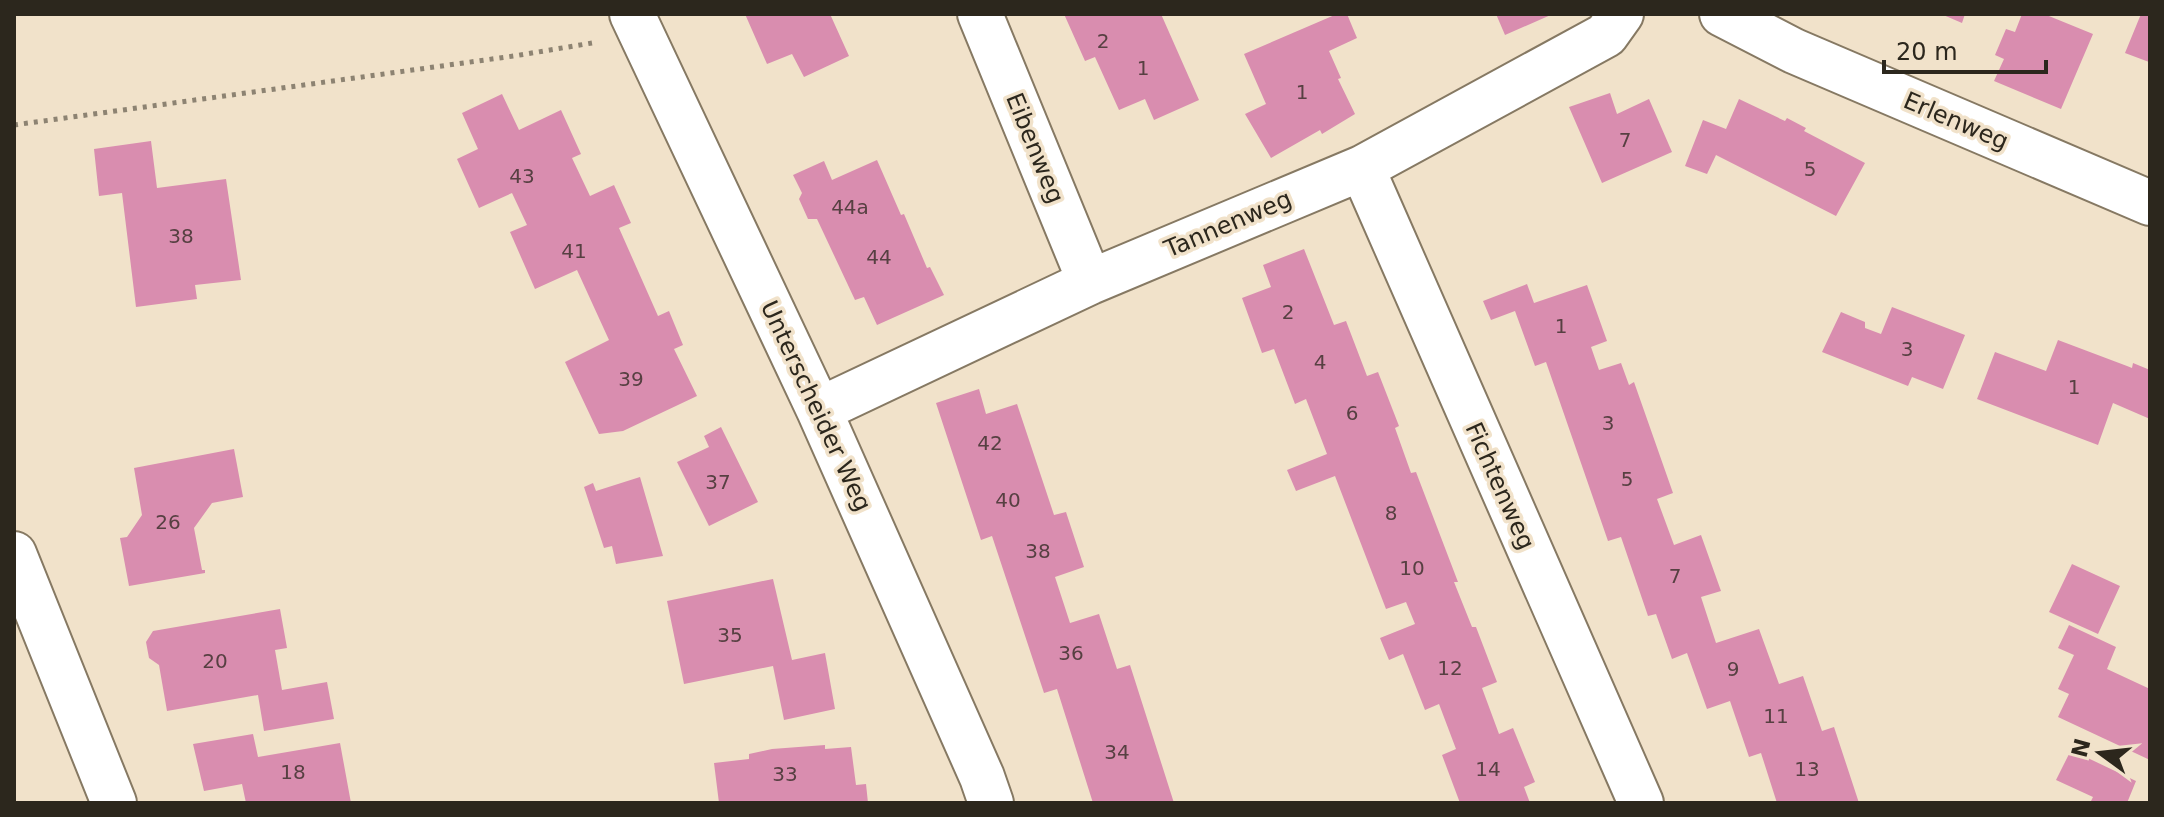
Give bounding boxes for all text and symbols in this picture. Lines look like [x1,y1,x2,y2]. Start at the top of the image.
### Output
scale bar [1884,24,2046,74]
house number: 2 [1097,29,1109,53]
text: 20 m [1896,38,1958,66]
house number: 1 [1137,56,1149,80]
house number: 1 [1296,80,1308,104]
street label: Erlenweg [1899,86,2013,156]
street label: Eibenweg [1000,89,1070,207]
house number: 7 [1619,128,1631,152]
house number: 5 [1804,157,1816,181]
house number: 43 [509,164,535,188]
street label: Tannenweg [1159,185,1296,264]
house number: 44a [831,195,869,219]
house number: 38 [168,224,194,248]
house number: 41 [561,239,587,263]
house number: 44 [866,245,892,269]
street label: Unterscheider Weg [755,296,877,516]
house number: 2 [1282,300,1294,324]
house number: 1 [1555,314,1567,338]
house number: 3 [1901,337,1913,361]
house number: 4 [1314,350,1326,374]
house number: 39 [618,367,644,391]
house number: 1 [2068,375,2080,399]
house number: 6 [1346,401,1358,425]
house number: 3 [1602,411,1614,435]
street label: Fichtenweg [1460,418,1540,554]
house number: 42 [977,431,1003,455]
house number: 5 [1621,467,1633,491]
house number: 37 [705,470,731,494]
house number: 40 [995,488,1021,512]
house number: 8 [1385,501,1397,525]
house number: 26 [155,510,181,534]
house number: 38 [1025,539,1051,563]
house number: 10 [1399,556,1425,580]
house number: 7 [1669,564,1681,588]
house number: 35 [717,623,743,647]
house number: 36 [1058,641,1084,665]
house number: 20 [202,649,228,673]
house number: 12 [1437,656,1463,680]
house number: 9 [1727,657,1739,681]
house number: 11 [1763,704,1789,728]
north arrow [2060,713,2140,793]
text: N [2067,736,2096,760]
house number: 34 [1104,740,1130,764]
house number: 14 [1475,757,1501,781]
house number: 13 [1794,757,1820,781]
house number: 18 [280,760,306,784]
house number: 33 [772,762,798,786]

